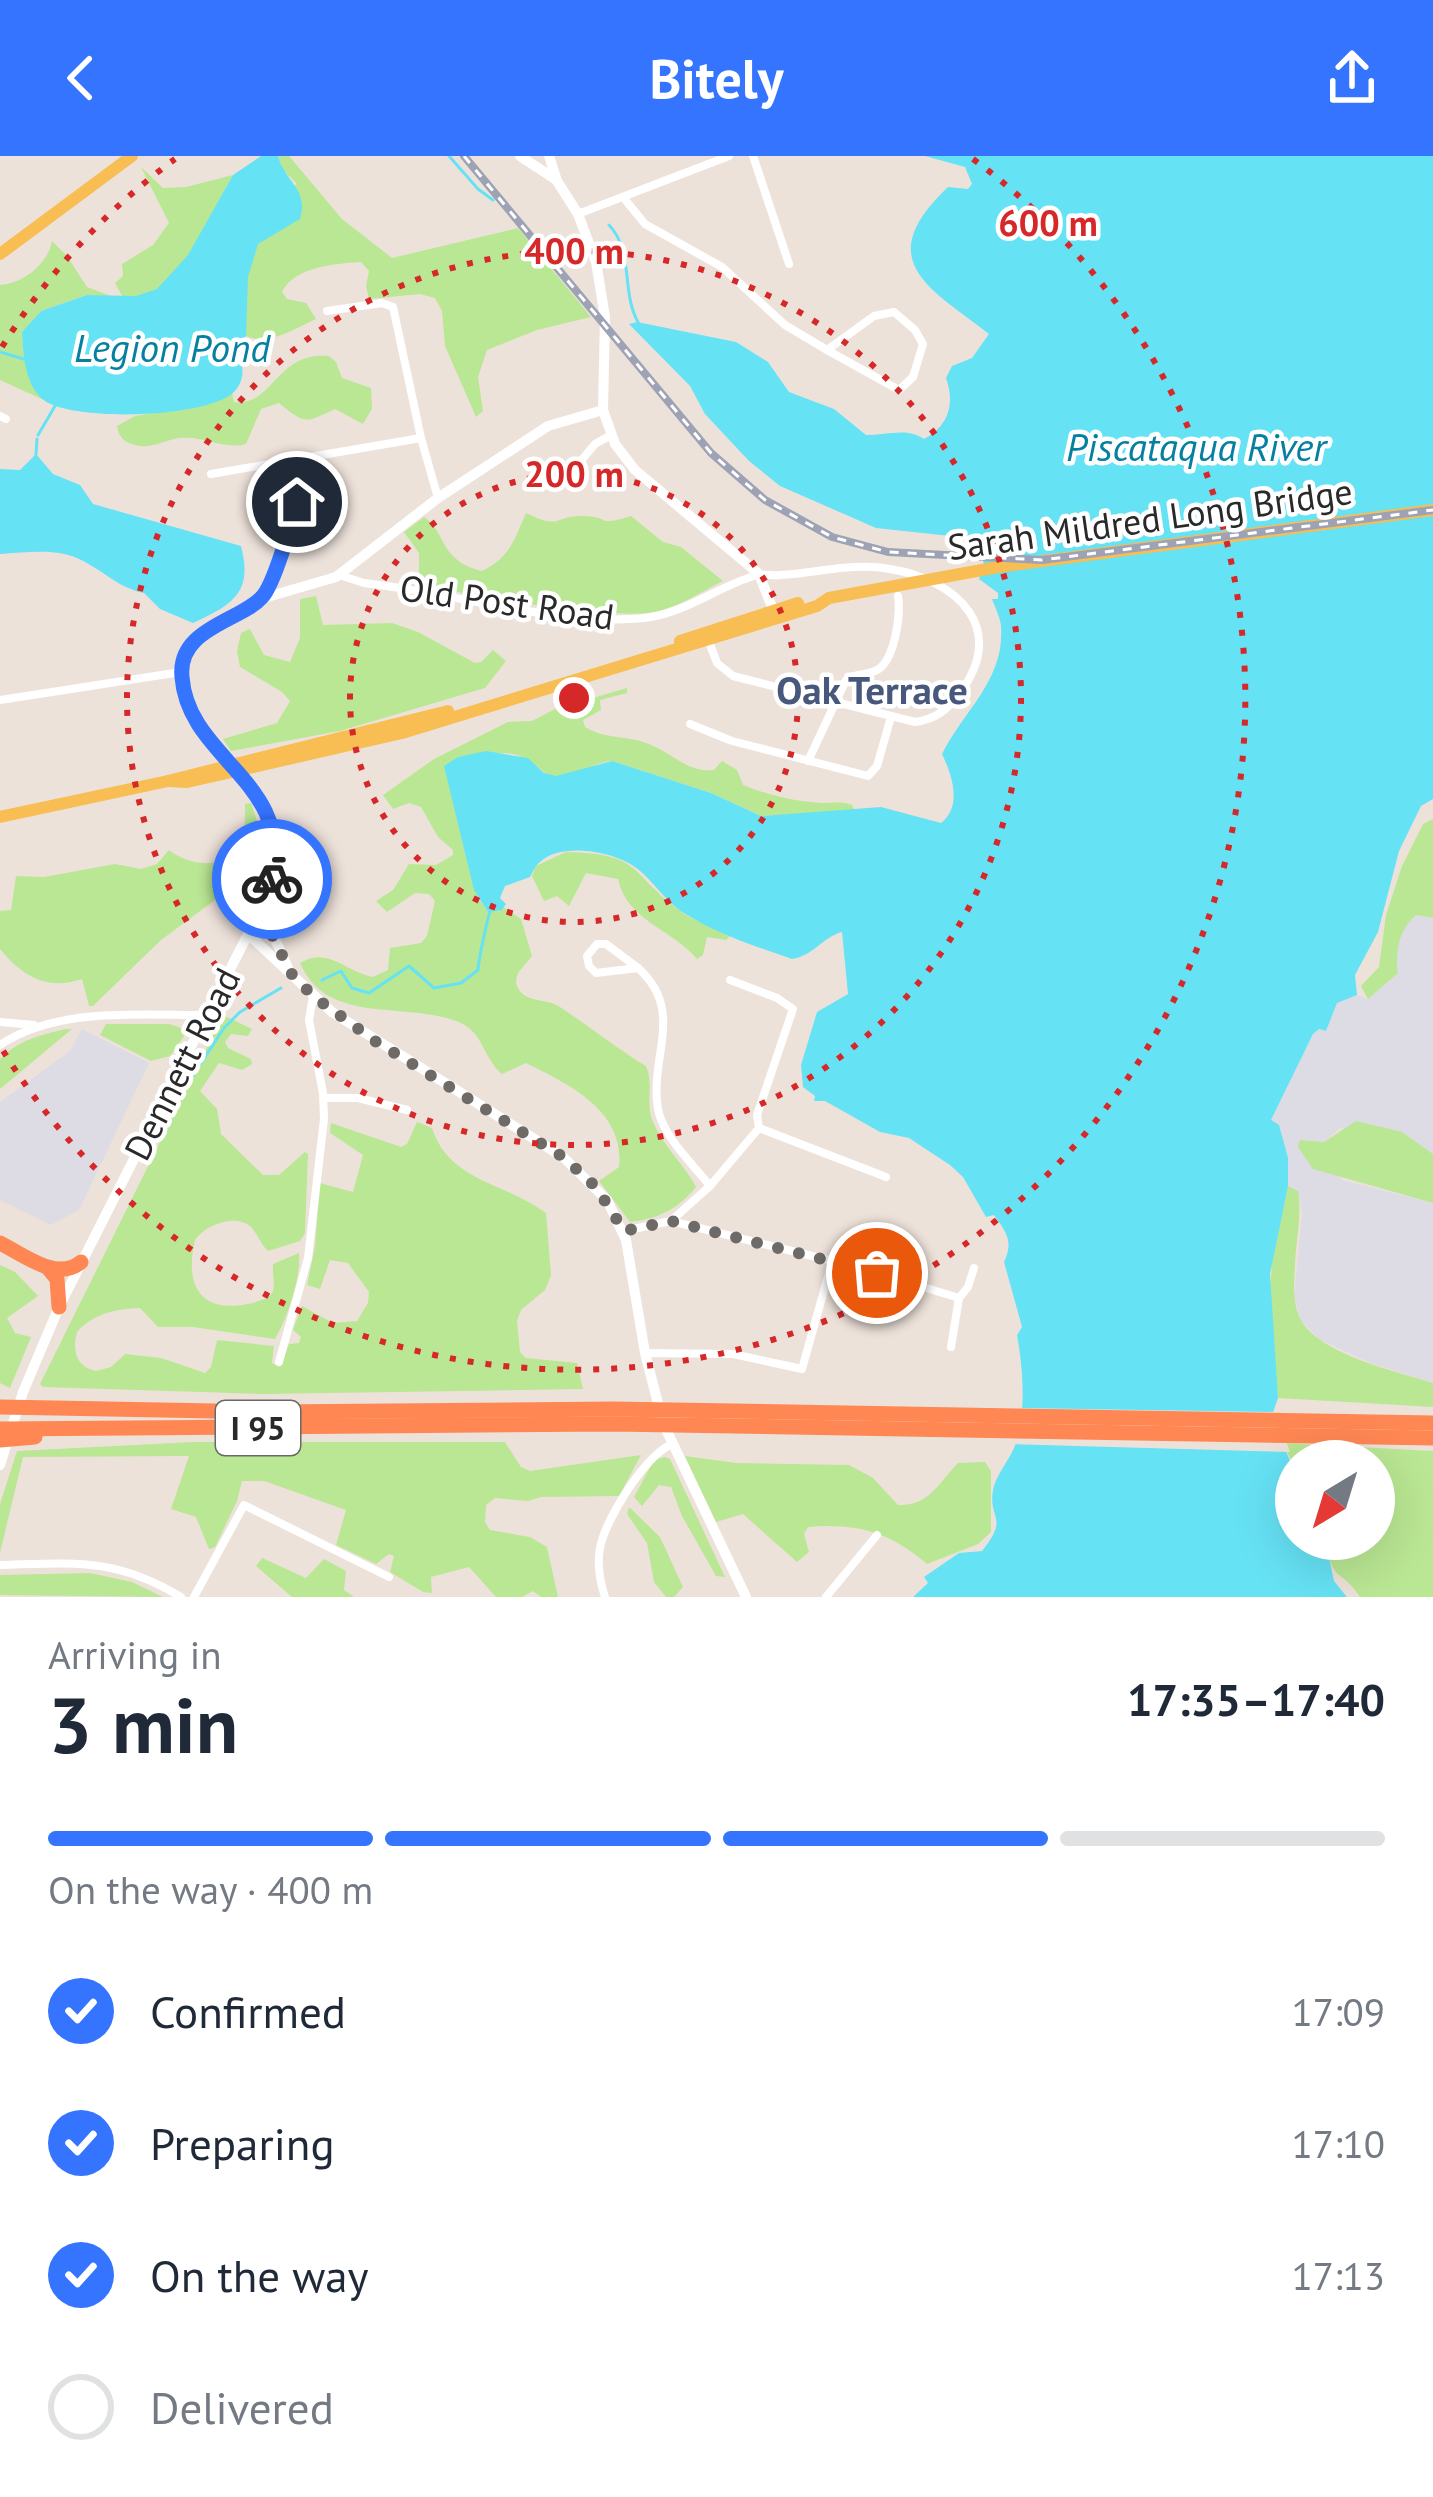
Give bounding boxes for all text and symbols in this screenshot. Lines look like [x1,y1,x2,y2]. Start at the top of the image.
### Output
text: Bitely [649,43,784,113]
icon: back [48,45,114,111]
icon: share [1319,45,1385,111]
text: 600 m [998,199,1098,246]
text: 400 m [524,227,624,274]
water label: Legion Pond [74,322,271,373]
water label: Piscataqua River [1066,421,1328,472]
text: 200 m [524,450,624,497]
pin [246,451,348,553]
street label: Sarah Mildred Long Bridge [945,467,1355,570]
icon: home [264,469,330,535]
street label: Old Post Road [397,563,617,640]
district label: Oak Terrace [776,664,968,715]
centre of rings [553,677,595,719]
courier [212,819,332,939]
icon: bike [239,846,305,912]
street label: Dennett Road [113,960,250,1168]
pin [826,1222,928,1324]
icon: bag [844,1240,910,1306]
road number: I 95 [216,1401,300,1455]
north arrow [1275,1440,1395,1560]
map controls [1275,1440,1395,1560]
text: Arriving in [48,1629,222,1680]
text: 17:35–17:40 [1127,1670,1385,1728]
text: 3 min [48,1674,238,1775]
text: On the way · 400 m [48,1864,373,1915]
icon: check [48,1978,114,2044]
text: Confirmed [150,1982,346,2040]
text: 17:09 [1291,1986,1385,2037]
icon: check [48,2110,114,2176]
text: Preparing [150,2114,335,2172]
text: 17:10 [1291,2118,1385,2169]
icon: check [48,2242,114,2308]
text: On the way [150,2246,369,2304]
text: 17:13 [1291,2250,1385,2301]
text: Delivered [150,2378,334,2436]

